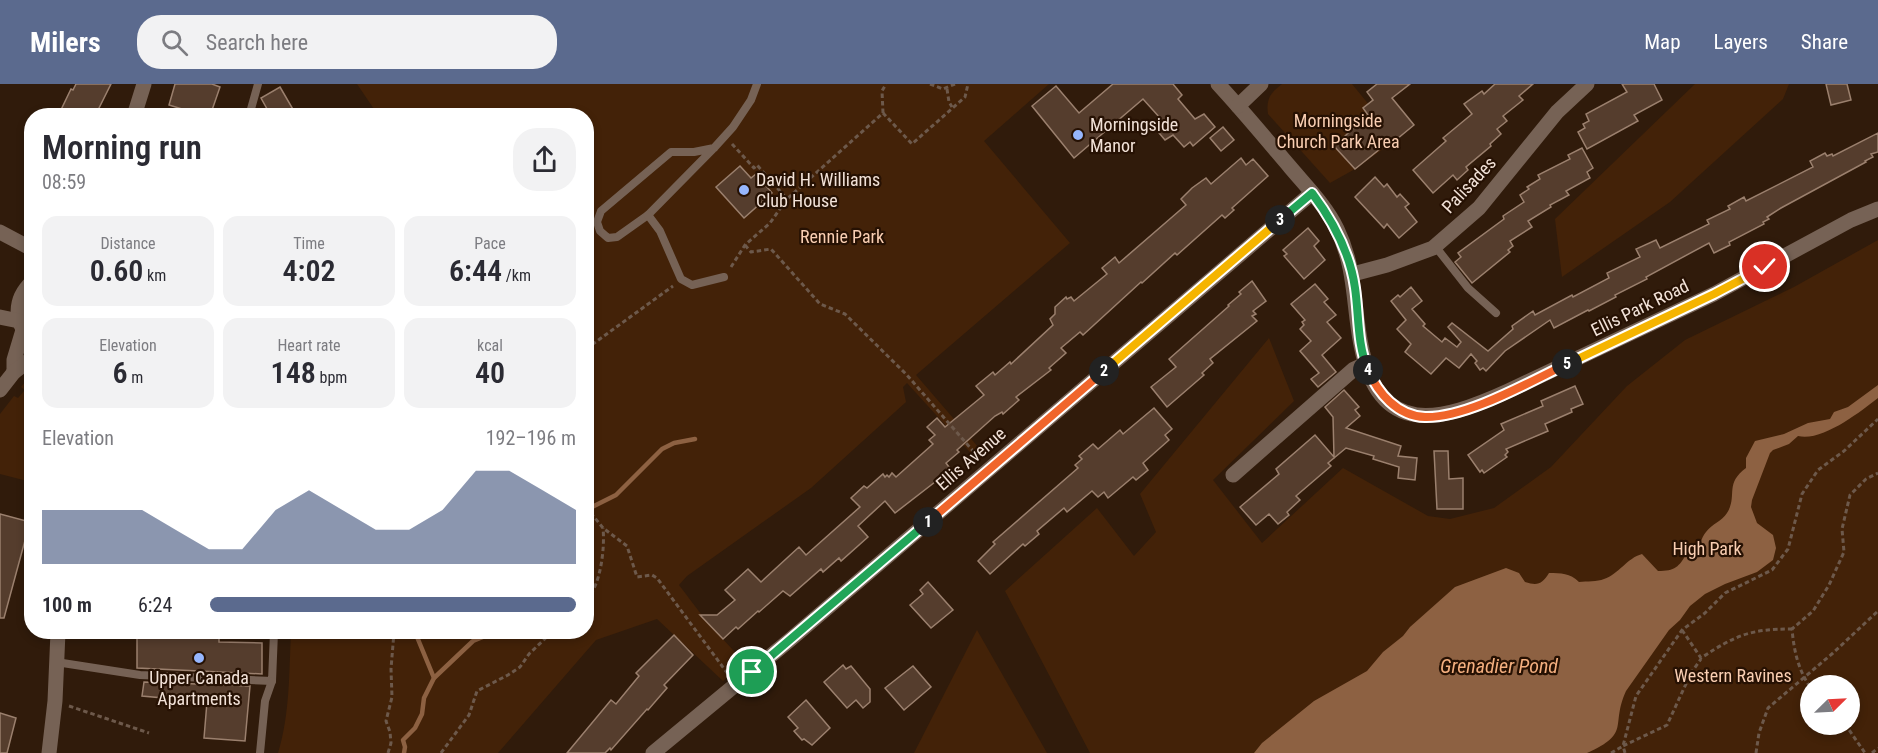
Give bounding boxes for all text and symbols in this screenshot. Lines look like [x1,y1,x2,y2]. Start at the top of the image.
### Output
search box [137,15,557,69]
text: Milers [30,26,101,59]
icon: search [158,26,191,59]
text: Search here [206,30,308,55]
text: Map [1644,30,1681,54]
text: Layers [1714,30,1768,54]
text: Share [1801,30,1848,54]
park label: Morningside Church Park Area [1276,110,1400,152]
place label: Morningside Manor [1090,114,1178,156]
text: Morning run [42,128,202,167]
button: share [513,128,576,191]
marker: Morningside Manor [1071,128,1085,142]
street label: Palisades [1437,152,1500,217]
place label: David H. Williams Club House [756,169,880,211]
text: 08:59 [42,170,86,194]
marker: David H. Williams Club House [737,183,751,197]
pin: 3 [1265,205,1295,235]
text: 3 [1276,210,1284,229]
park label: Rennie Park [800,226,884,247]
text: Distance [100,234,156,253]
text: Time [293,234,325,253]
text: Pace [474,234,506,253]
pin [1739,241,1790,292]
icon: check [1748,250,1781,283]
text: 0.60 [90,253,143,288]
text: 4:02 [282,253,336,288]
text: 6:44 [449,253,502,288]
text: km [143,266,166,285]
text: /km [502,266,531,285]
street label: Ellis Park Road [1588,275,1692,340]
text: Elevation [99,336,157,355]
text: Heart rate [277,336,341,355]
text: kcal [477,336,503,355]
pin: 5 [1552,349,1582,379]
text: 5 [1563,354,1571,373]
text: 6 [113,355,128,390]
text: 148 [271,355,316,390]
text: 40 [475,355,505,390]
pin: 4 [1353,355,1383,385]
pin: 2 [1089,356,1119,386]
text: 4 [1364,360,1372,379]
text: 2 [1100,361,1108,380]
text: m [128,368,143,387]
text: bpm [316,368,347,387]
street label: Ellis Avenue [932,423,1010,495]
text: Elevation [42,426,114,450]
text: 192–196 m [486,426,576,450]
pin: 1 [913,507,943,537]
text: 1 [924,512,932,531]
park label: High Park [1672,538,1742,559]
text: 100 m [42,593,92,617]
text: 6:24 [138,593,172,617]
pin [726,646,777,697]
marker: Upper Canada Apartments [192,651,206,665]
water label: Grenadier Pond [1440,654,1558,678]
icon: arrive [735,655,768,688]
park label: Western Ravines [1674,665,1792,686]
place label: Upper Canada Apartments [149,667,249,709]
north arrow [1800,675,1860,735]
map controls [1800,675,1860,735]

